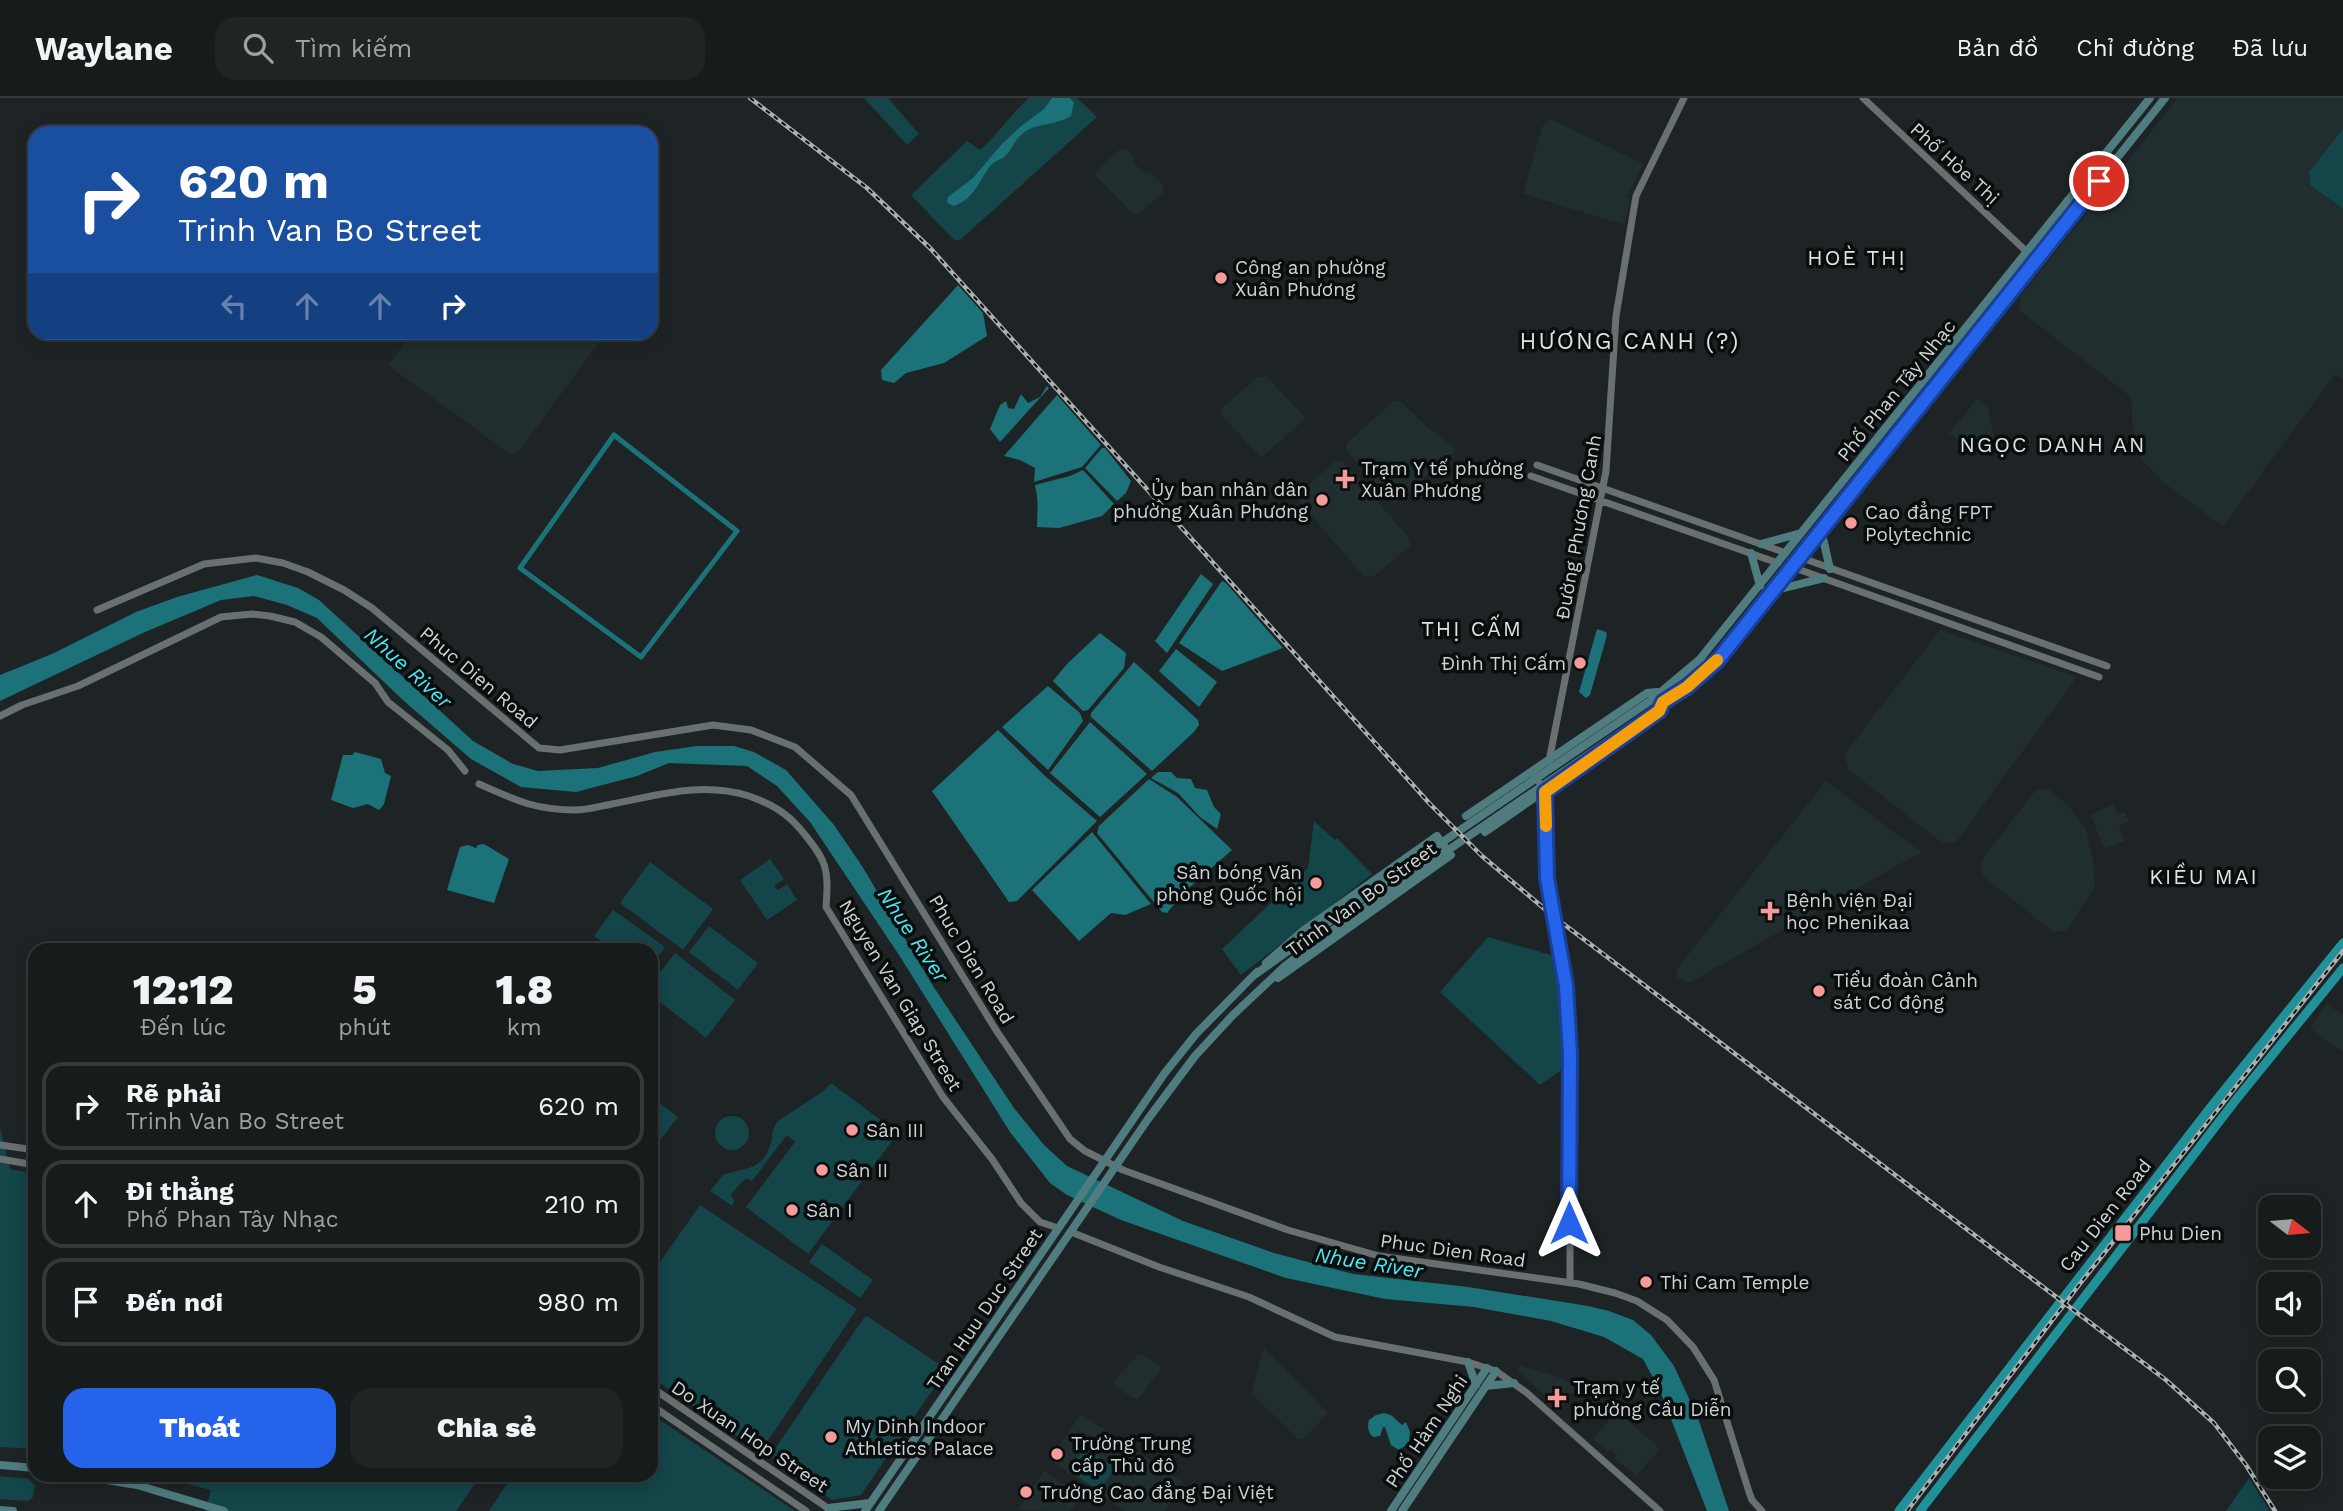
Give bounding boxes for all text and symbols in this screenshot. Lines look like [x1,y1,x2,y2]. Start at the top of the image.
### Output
search box [215,17,705,80]
text: Waylane [35,29,173,68]
icon: search [239,29,277,67]
text: Tìm kiếm [295,33,412,63]
text: Bản đồ [1957,34,2038,62]
text: Chỉ đường [2076,34,2194,62]
text: Đã lưu [2232,34,2308,62]
street label: Phố Hòe Thị [1906,118,2004,209]
pin [2069,151,2129,211]
text: 620 m [178,152,329,210]
icon: right [63,154,154,245]
icon: arrive [2080,162,2118,200]
text: Trinh Van Bo Street [178,211,481,249]
district label: HOÈ THỊ [1807,245,1907,270]
place label: Công an phường Xuân Phương [1235,256,1386,301]
marker: Công an phường Xuân Phương [1213,270,1229,286]
icon: left [215,287,253,325]
icon: ahead [288,287,326,325]
icon: ahead [361,287,399,325]
icon: right [434,287,472,325]
street label: Phố Phan Tây Nhạc [1832,315,1961,466]
district label: HƯƠNG CANH (?) [1520,328,1740,355]
district label: NGỌC DANH AN [1960,432,2146,457]
street label: Đường Phương Canh [1551,433,1606,621]
place label: Trạm Y tế phường Xuân Phương [1361,457,1524,502]
marker: Trạm Y tế phường Xuân Phương [1335,469,1355,489]
place label: Ủy ban nhân dân phường Xuân Phương [1113,478,1309,523]
marker: Ủy ban nhân dân phường Xuân Phương [1314,492,1330,508]
place label: Cao đẳng FPT Polytechnic [1865,501,1992,546]
marker: Cao đẳng FPT Polytechnic [1843,515,1859,531]
district label: THỊ CẤM [1421,614,1523,641]
water label: Nhue River [360,622,458,714]
street label: Phuc Dien Road [415,622,542,733]
place label: Đình Thị Cấm [1441,652,1566,675]
marker: Đình Thị Cấm [1572,655,1588,671]
street label: Trinh Van Bo Street [1282,837,1441,962]
place label: Sân bóng Văn phòng Quốc hội [1156,861,1302,906]
district label: KIỀU MAI [2149,862,2259,889]
marker: Sân bóng Văn phòng Quốc hội [1308,875,1324,891]
water label: Nhue River [873,883,955,988]
place label: Bệnh viện Đại học Phenikaa [1786,889,1913,934]
street label: Phuc Dien Road [924,891,1019,1028]
street label: Nguyen Van Giap Street [834,895,967,1095]
marker: Bệnh viện Đại học Phenikaa [1760,901,1780,921]
text: 12:12 [133,965,233,1014]
text: 5 [352,965,377,1014]
text: 1.8 [495,965,553,1014]
place label: Tiểu đoàn Cảnh sát Cơ động [1833,969,1978,1014]
marker: Tiểu đoàn Cảnh sát Cơ động [1811,983,1827,999]
text: Đến lúc [140,1014,226,1041]
text: phút [338,1014,391,1041]
text: km [507,1014,542,1041]
text: Rẽ phải [126,1078,221,1108]
icon: right [67,1087,105,1125]
text: 620 m [538,1091,619,1121]
text: Trinh Van Bo Street [126,1108,344,1135]
place label: Sân III [866,1119,924,1142]
marker: Sân III [844,1122,860,1138]
street label: Cau Dien Road [2054,1155,2156,1276]
place label: Sân II [836,1159,888,1182]
marker: Sân II [814,1162,830,1178]
text: Đi thẳng [126,1176,234,1206]
icon: ahead [67,1185,105,1223]
position arrow [1532,1186,1606,1260]
text: 210 m [544,1189,619,1219]
north arrow [2258,1195,2320,1258]
map controls [2258,1195,2321,1489]
place label: Sân I [806,1199,853,1222]
marker: Sân I [784,1202,800,1218]
text: Phố Phan Tây Nhạc [126,1206,339,1233]
place label: Phu Dien [2139,1222,2222,1245]
marker: Phu Dien [2113,1223,2133,1243]
street label: Tran Huu Duc Street [922,1224,1047,1395]
street label: Phuc Dien Road [1379,1229,1527,1272]
water label: Nhue River [1313,1242,1426,1283]
place label: Thi Cam Temple [1660,1271,1809,1294]
button: sound [2258,1272,2321,1335]
marker: Thi Cam Temple [1638,1274,1654,1290]
icon: arrive [67,1283,105,1321]
text: Đến nơi [126,1287,223,1317]
text: 980 m [537,1287,619,1317]
button: search [2258,1349,2321,1412]
street label: Phố Hàm Nghi [1380,1371,1473,1492]
street label: Do Xuan Hop Street [667,1375,832,1497]
place label: Trạm y tế phường Cầu Diễn [1573,1376,1732,1421]
button: Thoát [63,1388,336,1468]
button: Chia sẻ [350,1388,623,1468]
marker: Trạm y tế phường Cầu Diễn [1547,1388,1567,1408]
place label: My Dinh Indoor Athletics Palace [845,1415,994,1460]
button: layers [2258,1426,2321,1489]
marker: My Dinh Indoor Athletics Palace [823,1429,839,1445]
place label: Trường Trung cấp Thủ đô [1071,1432,1192,1477]
marker: Trường Trung cấp Thủ đô [1049,1446,1065,1462]
place label: Trường Cao đẳng Đại Việt [1040,1481,1274,1504]
marker: Trường Cao đẳng Đại Việt [1018,1484,1034,1500]

